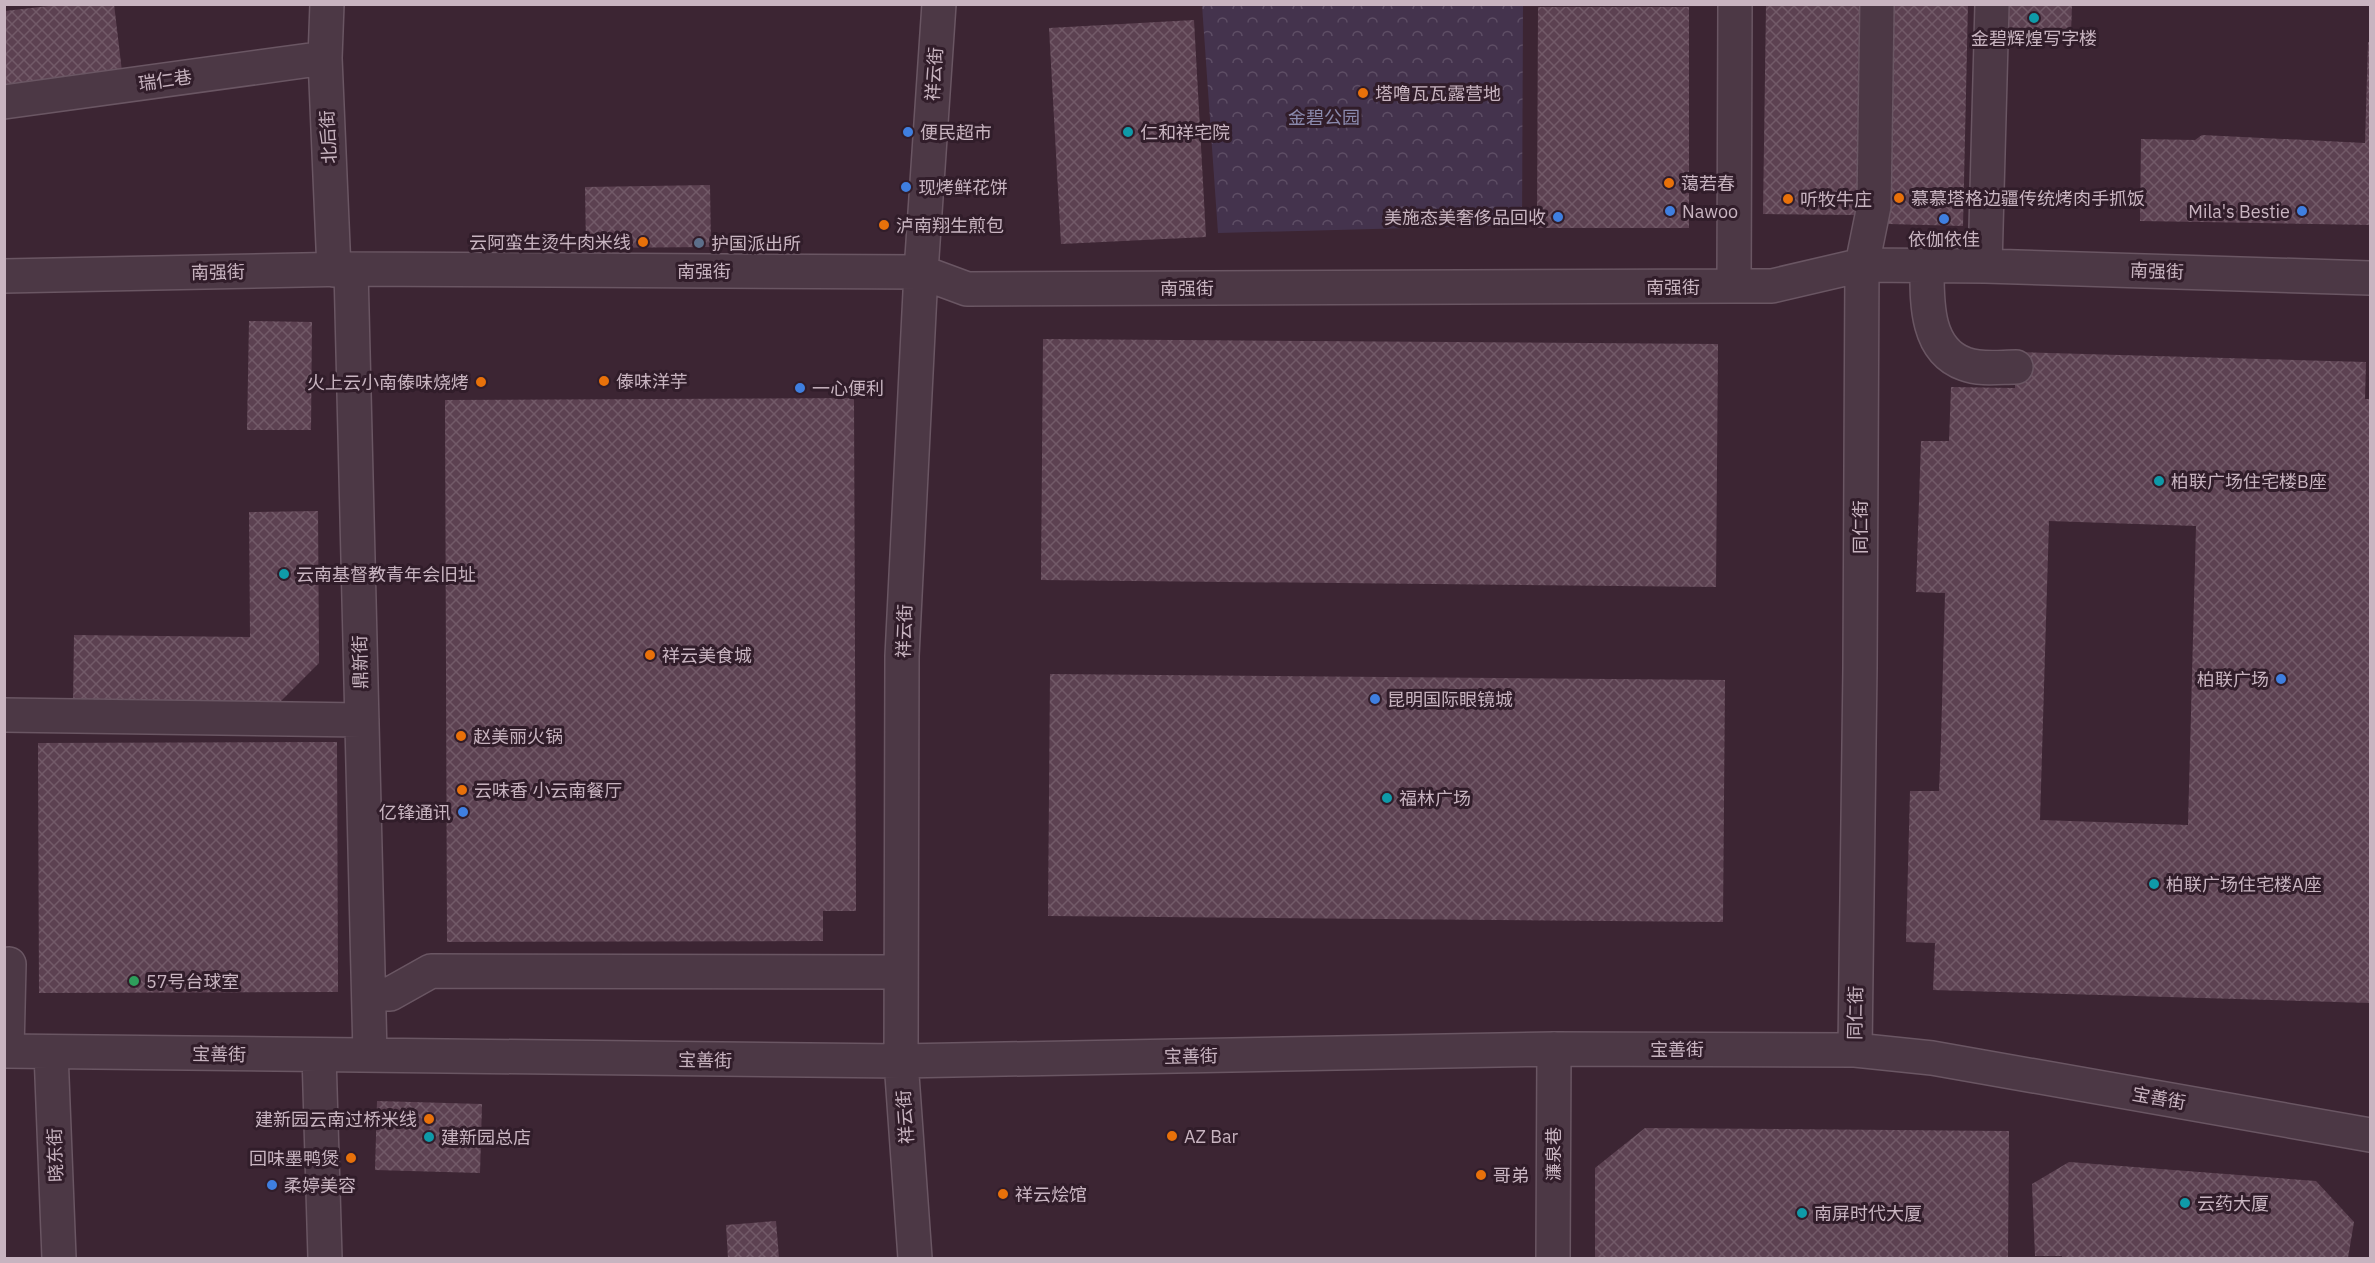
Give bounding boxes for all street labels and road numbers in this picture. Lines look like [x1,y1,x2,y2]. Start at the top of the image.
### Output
street label: 祥云街 [921,46,947,102]
street label: 瑞仁巷 [137,65,193,95]
street label: 北后街 [315,109,341,165]
street label: 南强街 [2130,259,2184,283]
street label: 南强街 [191,260,245,284]
street label: 南强街 [677,260,731,283]
street label: 南强街 [1646,276,1700,299]
street label: 南强街 [1160,277,1214,300]
street label: 同仁街 [1849,500,1872,554]
street label: 祥云街 [892,604,916,658]
street label: 鼎新街 [348,635,372,689]
street label: 同仁街 [1843,986,1867,1040]
street label: 宝善街 [1650,1038,1704,1061]
street label: 宝善街 [192,1042,246,1066]
street label: 宝善街 [1164,1044,1218,1068]
street label: 宝善街 [678,1048,732,1072]
street label: 宝善街 [2130,1082,2188,1114]
street label: 祥云街 [892,1089,918,1145]
street label: 濂泉巷 [1542,1127,1565,1181]
street label: 晓东街 [43,1128,67,1182]

